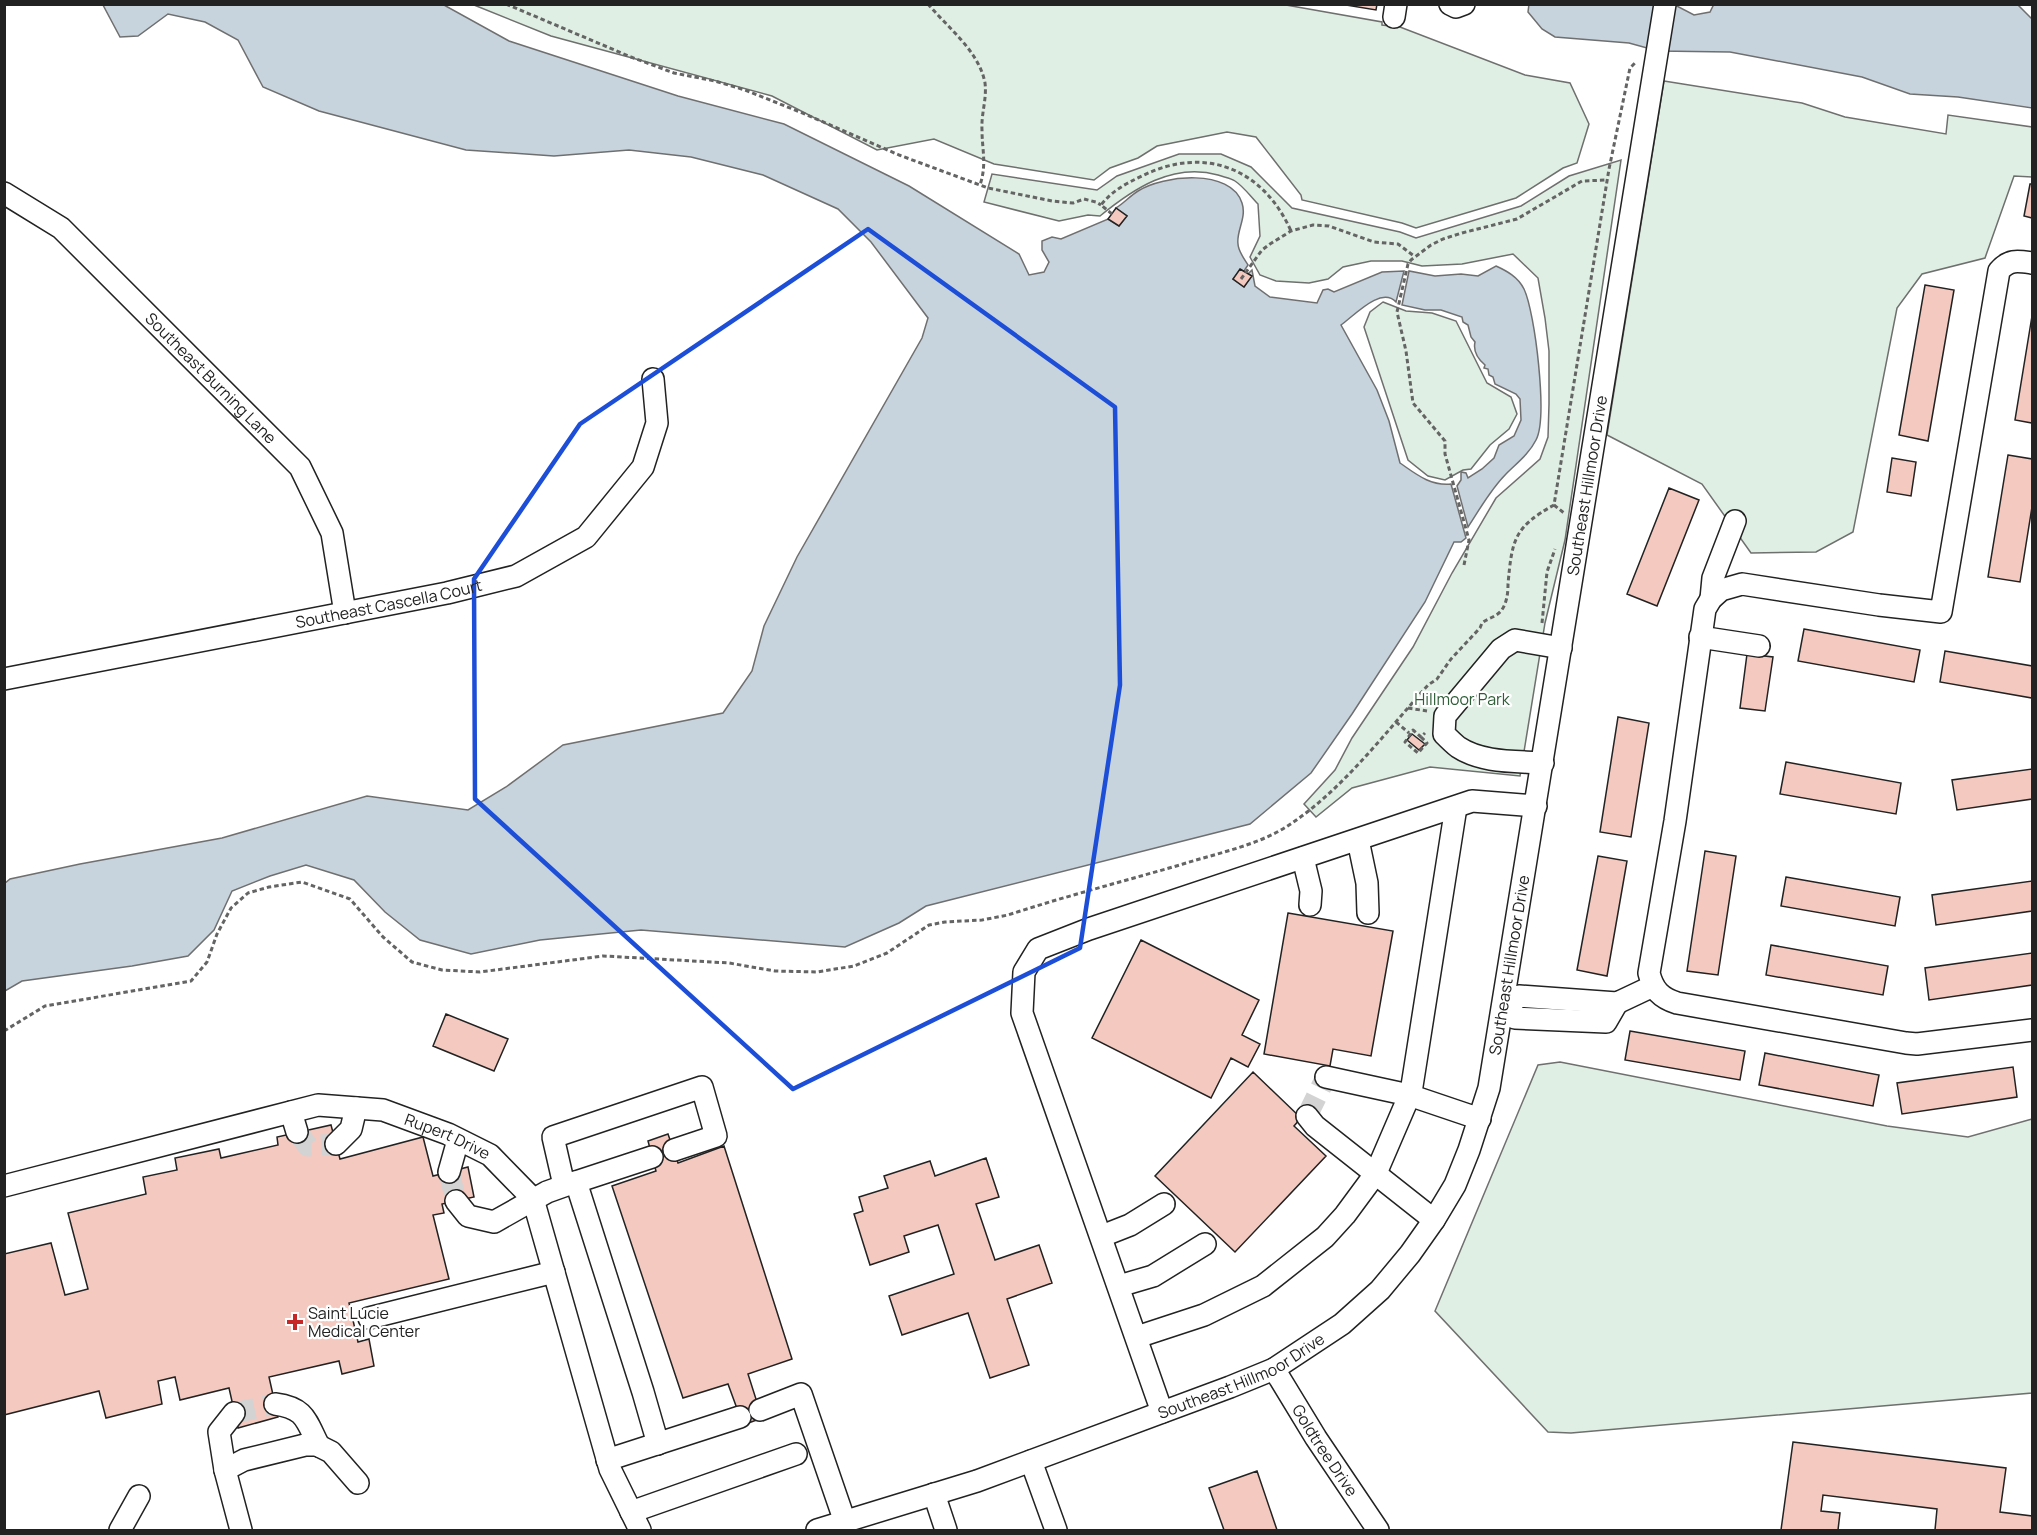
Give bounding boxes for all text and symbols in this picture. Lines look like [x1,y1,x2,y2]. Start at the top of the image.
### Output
street label: Southeast Burning Lane [140,307,281,448]
street label: Southeast Hillmoor Drive [1561,394,1612,577]
street label: Southeast Cascella Court [294,574,484,633]
park label: Hillmoor Park [1414,688,1511,710]
street label: Southeast Hillmoor Drive [1484,873,1534,1057]
street label: Rupert Drive [402,1108,494,1164]
place label: Saint Lucie Medical Center [308,1302,420,1342]
marker: Saint Lucie Medical Center [286,1313,304,1331]
street label: Southeast Hillmoor Drive [1155,1328,1329,1424]
street label: Goldtree Drive [1287,1400,1363,1500]

